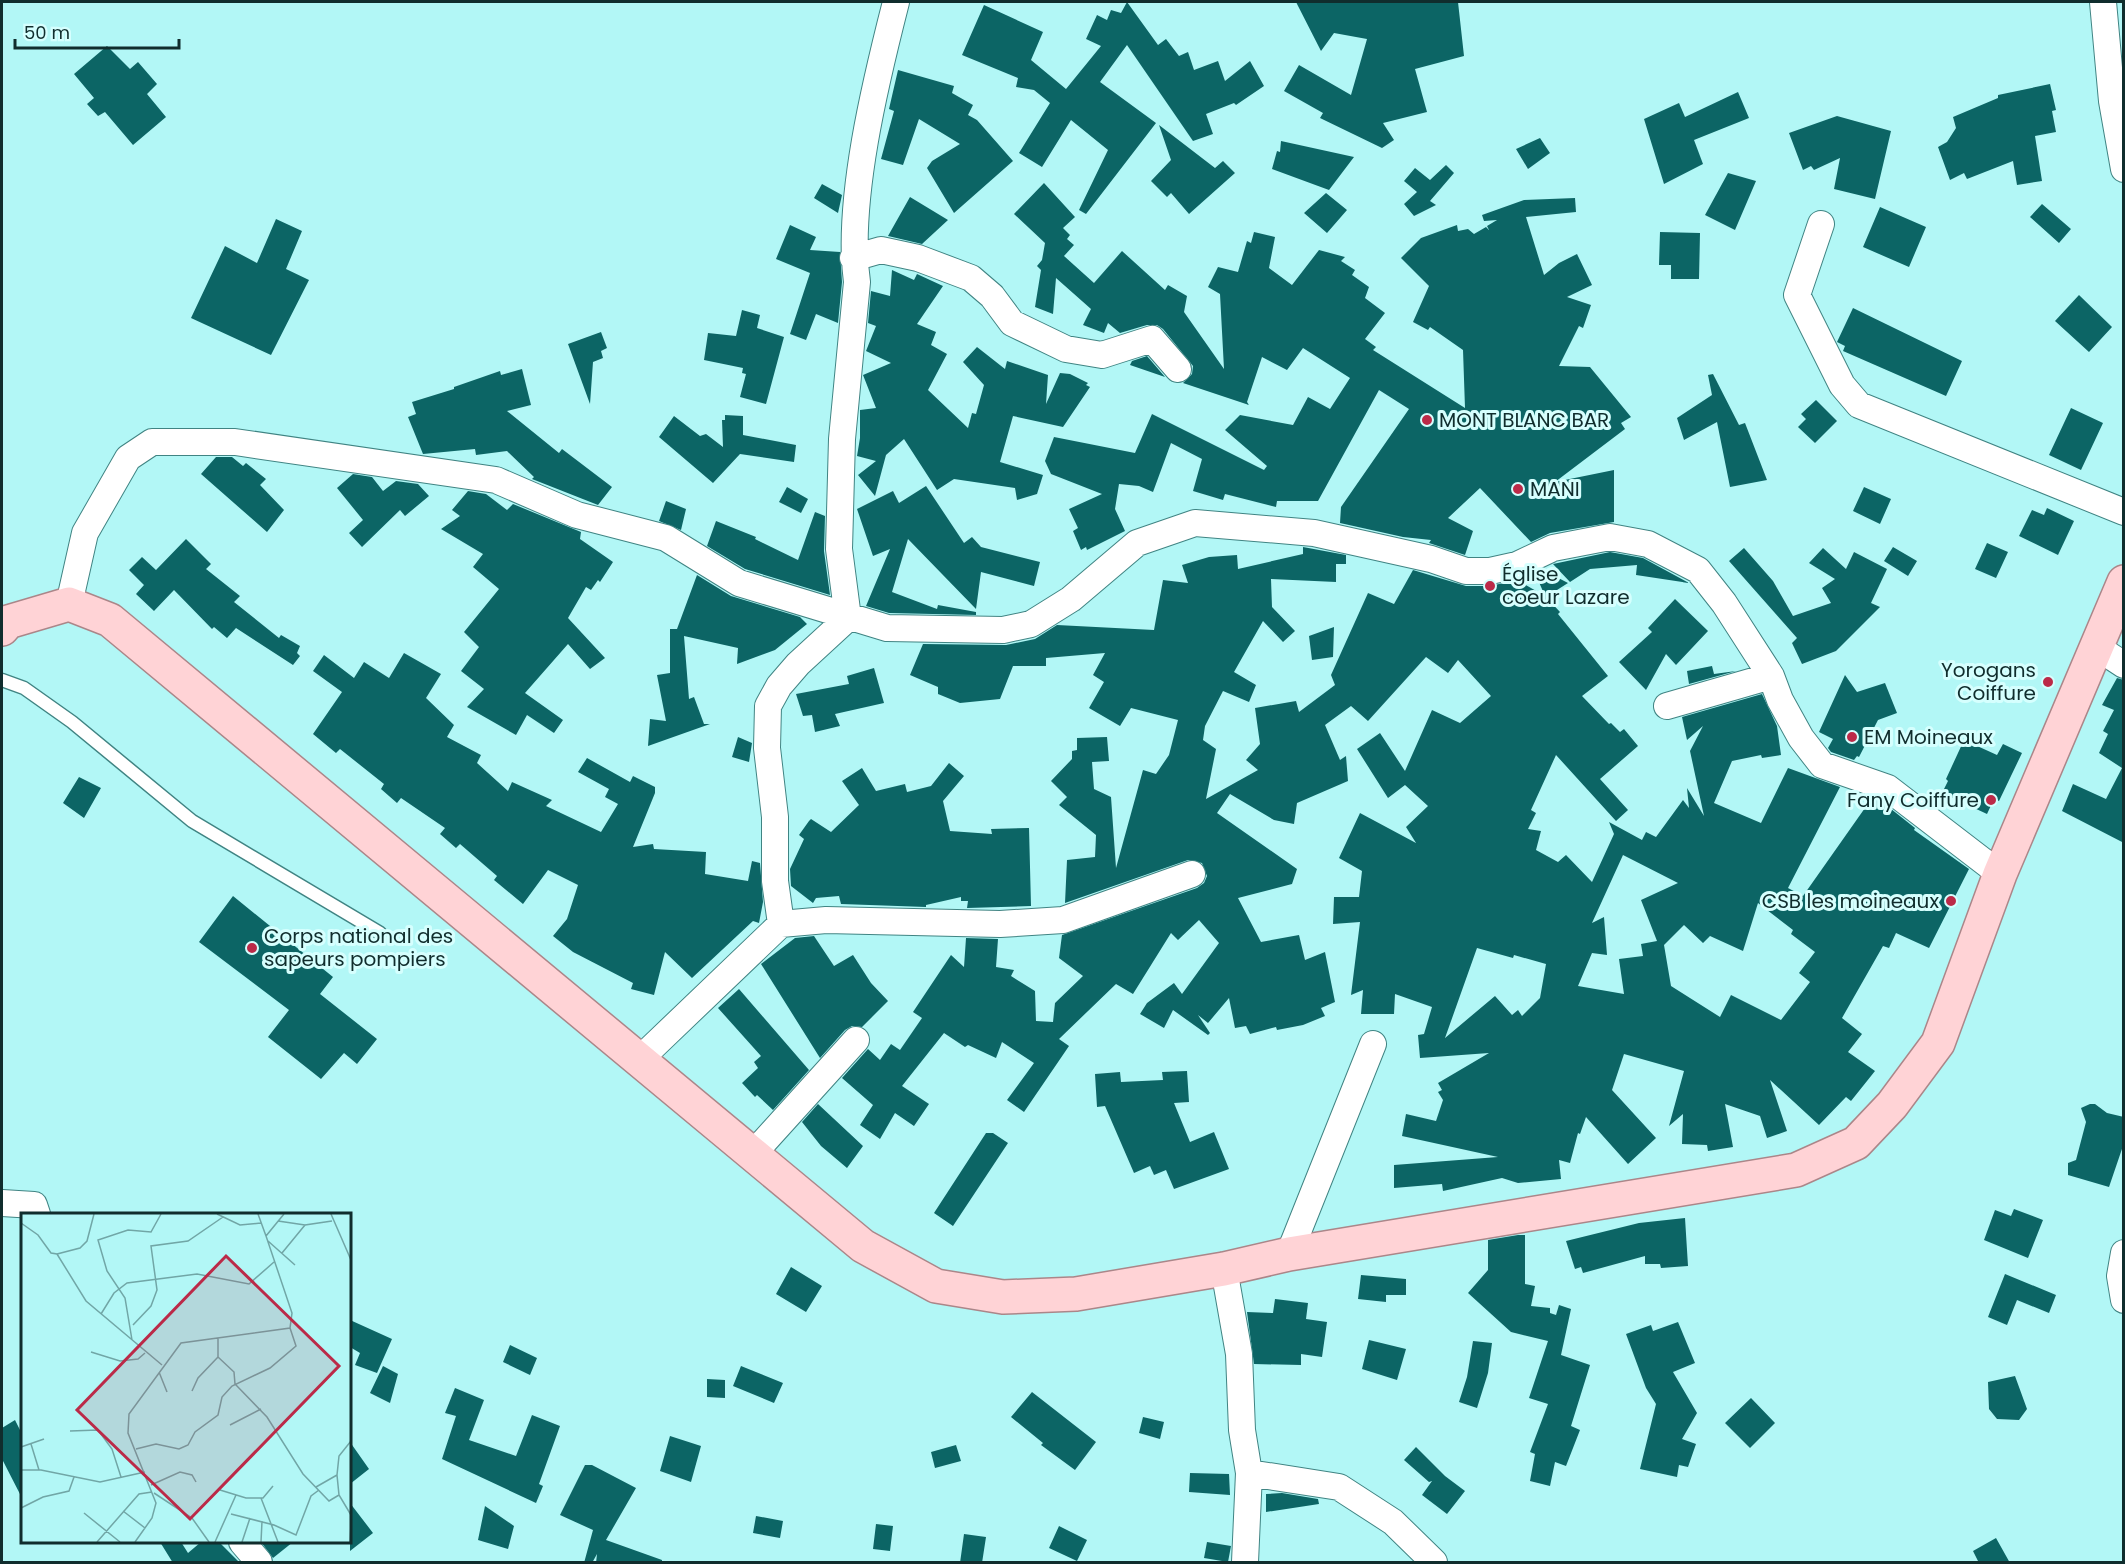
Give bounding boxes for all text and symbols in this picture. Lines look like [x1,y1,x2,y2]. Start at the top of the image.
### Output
scale bar [15,12,178,50]
text: 50 m [24,20,70,45]
place label: MONT BLANC BAR [1439,406,1609,434]
marker: MONT BLANC BAR [1420,413,1434,427]
place label: MANI [1530,475,1580,503]
marker: MANI [1511,482,1525,496]
place label: Église coeur Lazare [1502,560,1630,611]
marker: Église coeur Lazare [1483,579,1497,593]
place label: Yorogans Coiffure [1941,656,2036,707]
marker: Yorogans Coiffure [2041,675,2055,689]
place label: EM Moineaux [1864,723,1993,751]
marker: EM Moineaux [1845,730,1859,744]
place label: Fany Coiffure [1847,786,1979,814]
marker: Fany Coiffure [1984,793,1998,807]
place label: CSB les moineaux [1762,887,1939,915]
marker: CSB les moineaux [1944,894,1958,908]
place label: Corps national des sapeurs pompiers [264,922,453,973]
marker: Corps national des sapeurs pompiers [245,941,259,955]
inset map [21,1213,351,1543]

